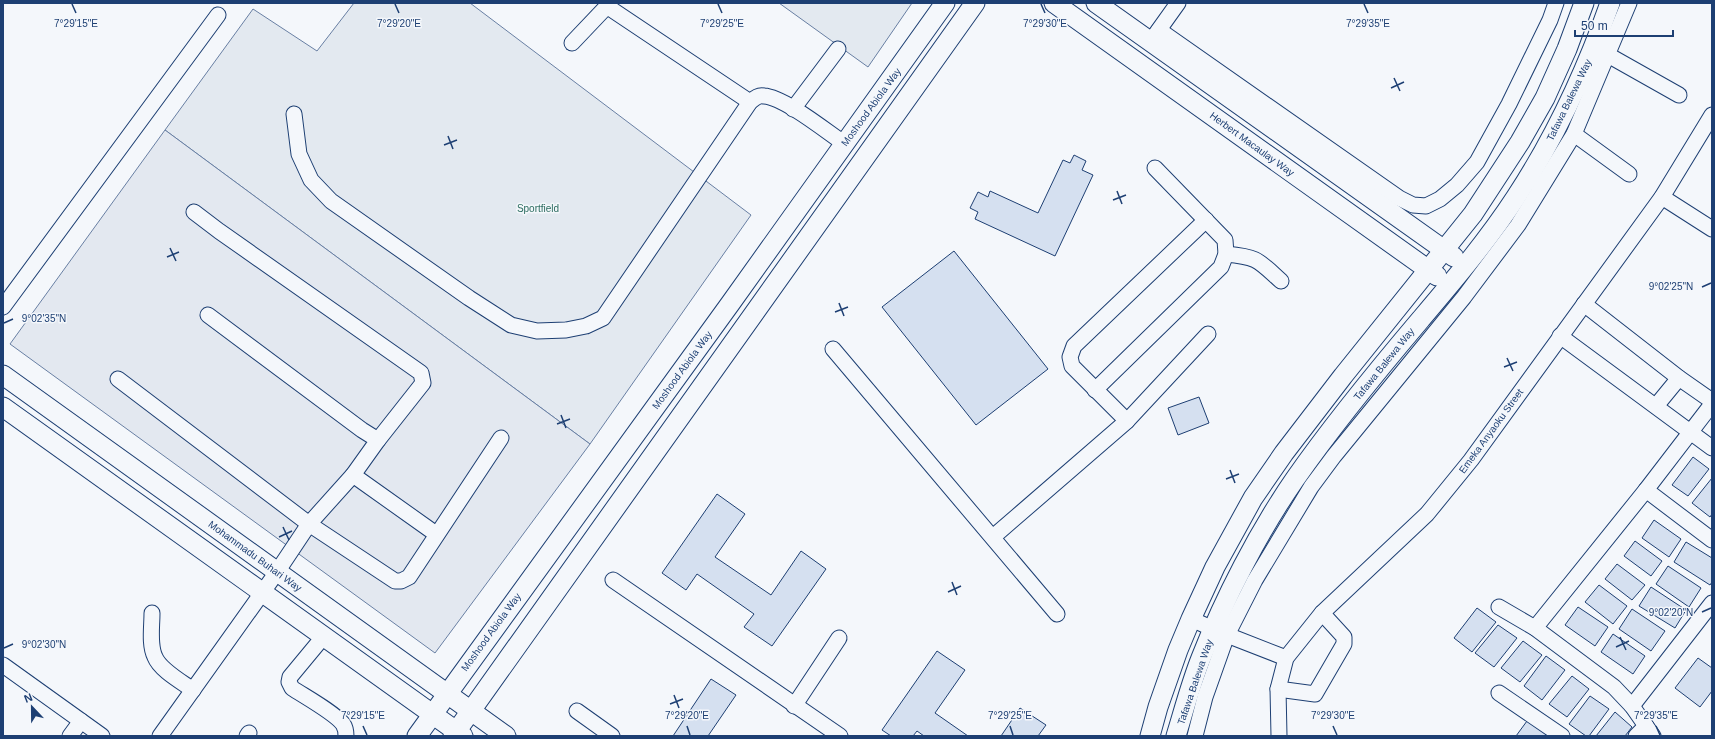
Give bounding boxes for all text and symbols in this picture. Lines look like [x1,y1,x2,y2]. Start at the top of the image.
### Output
scale bar [1575,12,1673,38]
text: 7°29'15"E [54,18,98,29]
text: 7°29'20"E [377,18,421,29]
text: 7°29'25"E [700,18,744,29]
text: 7°29'30"E [1023,18,1067,29]
text: 7°29'35"E [1346,18,1390,29]
text: 50 m [1581,19,1608,33]
street label: Tafawa Balewa Way [1544,57,1594,143]
street label: Moshood Abiola Way [839,66,903,148]
street label: Herbert Macaulay Way [1208,110,1296,178]
park label: Sportfield [517,203,559,214]
text: 9°02'25"N [1649,281,1693,292]
text: 9°02'35"N [22,313,66,324]
street label: Tafawa Balewa Way [1352,326,1416,402]
street label: Moshood Abiola Way [650,329,714,411]
street label: Emeka Anyaoku Street [1457,386,1525,475]
street label: Mohammadu Buhari Way [206,519,304,593]
street label: Moshood Abiola Way [459,591,523,673]
text: 9°02'20"N [1649,607,1693,618]
street label: Tafawa Balewa Way [1175,638,1215,726]
text: 9°02'30"N [22,639,66,650]
north arrow [12,687,52,727]
text: N [22,691,34,705]
text: 7°29'15"E [341,710,385,721]
text: 7°29'20"E [665,710,709,721]
text: 7°29'25"E [988,710,1032,721]
text: 7°29'30"E [1311,710,1355,721]
text: 7°29'35"E [1634,710,1678,721]

